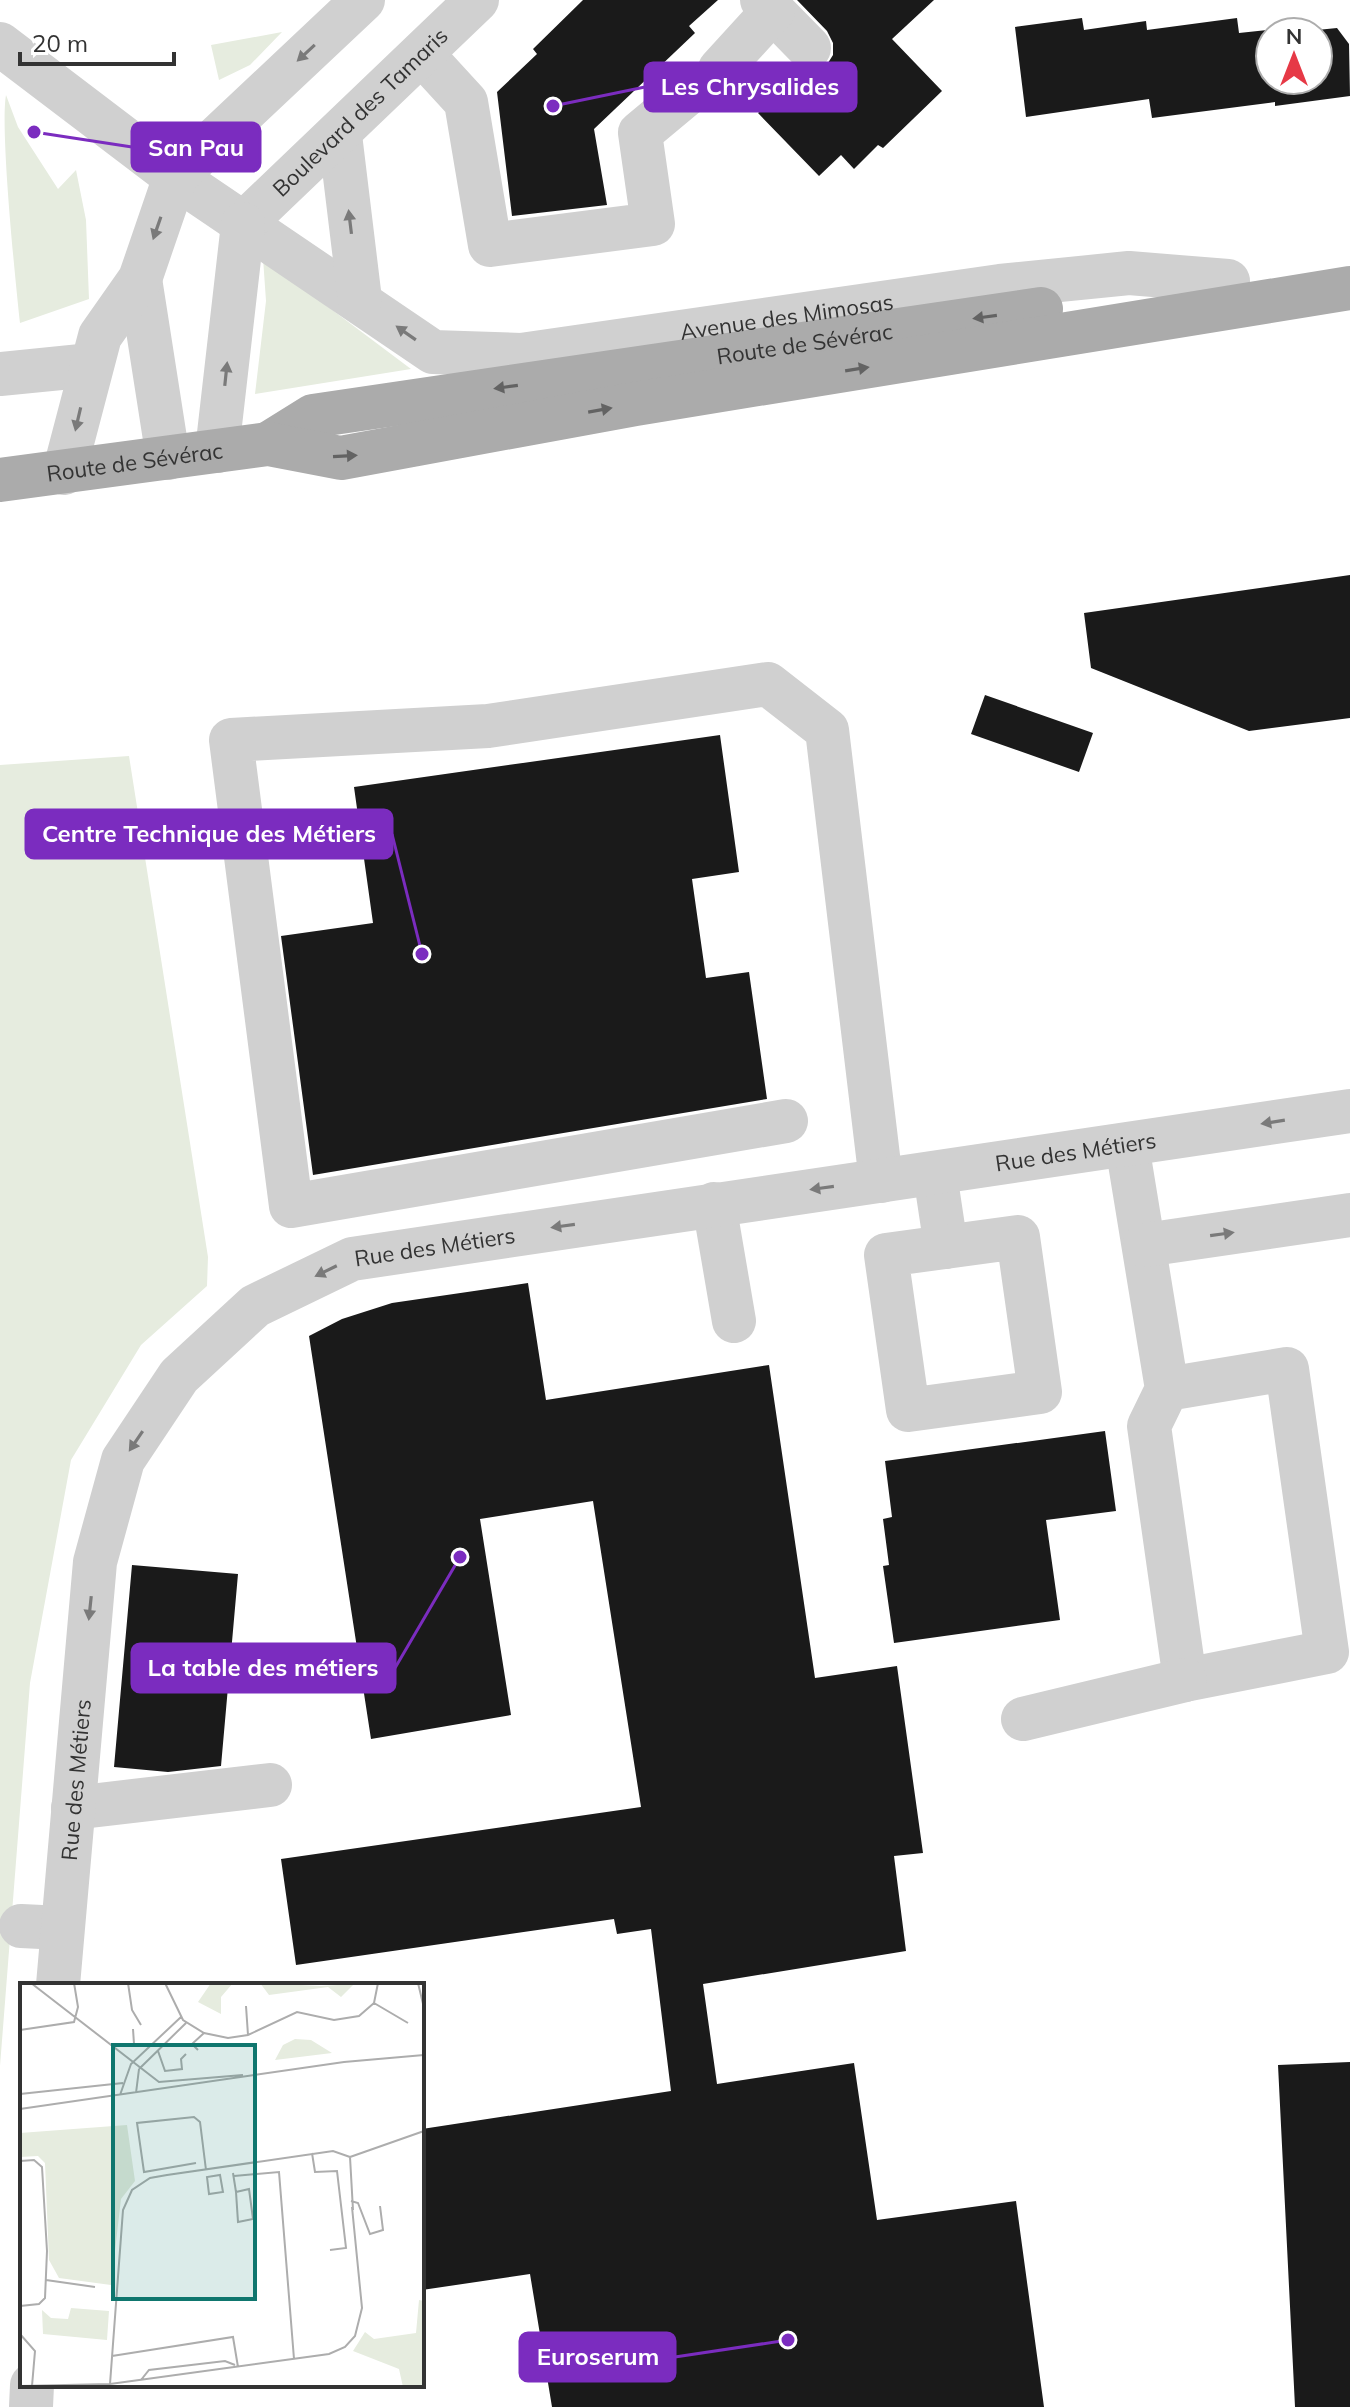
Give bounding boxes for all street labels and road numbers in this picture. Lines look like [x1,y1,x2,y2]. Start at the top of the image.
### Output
street label: Boulevard des Tamaris [266,22,454,202]
street label: Avenue des Mimosas [678,288,895,346]
street label: Route de Sévérac [715,317,895,370]
street label: Route de Sévérac [45,436,225,488]
street label: Rue des Métiers [993,1126,1158,1177]
street label: Rue des Métiers [352,1221,517,1272]
street label: Rue des Métiers [55,1698,97,1862]

